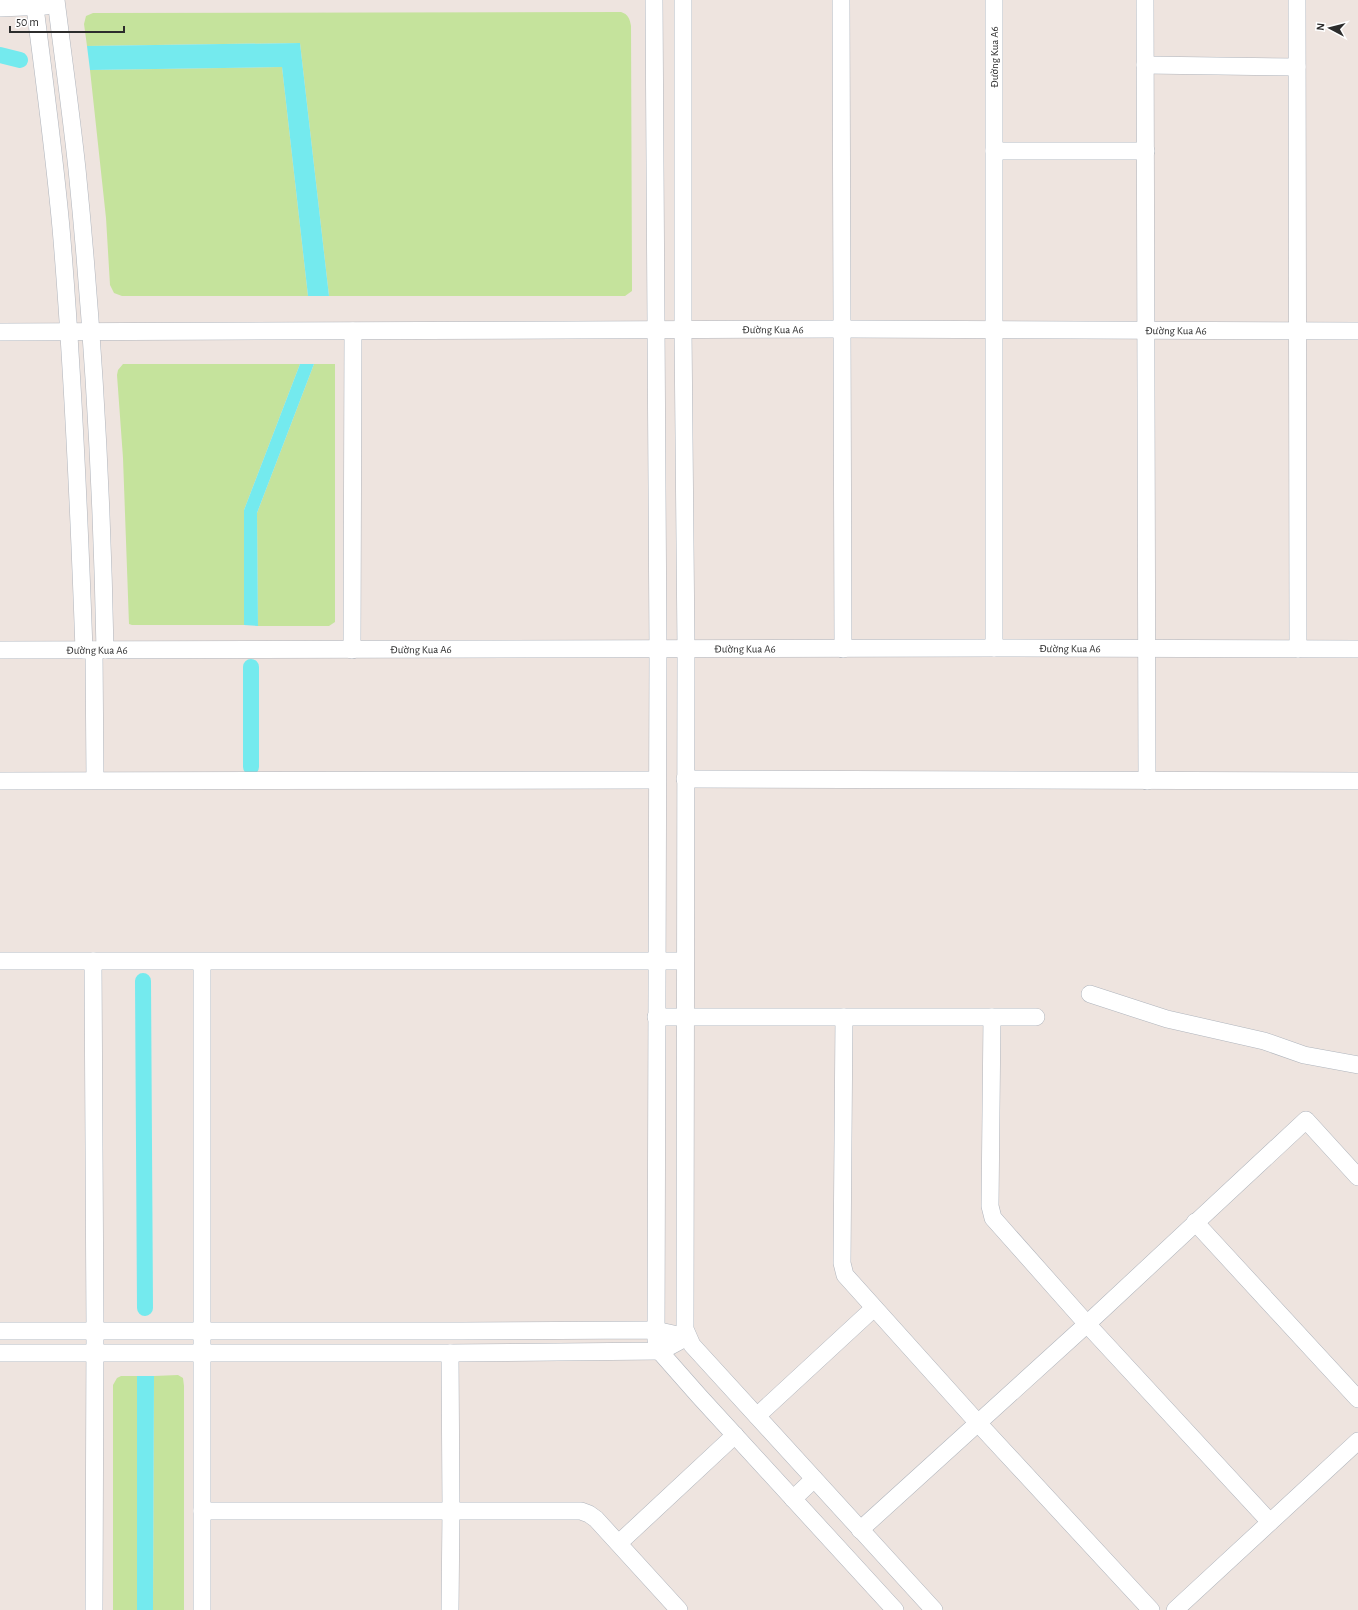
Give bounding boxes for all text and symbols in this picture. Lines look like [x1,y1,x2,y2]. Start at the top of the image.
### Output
scale bar [10,8,124,34]
north arrow [1310,8,1350,48]
text: 50 m [16,16,39,28]
text: N [1315,22,1326,31]
street label: Đường Kua A6 [989,26,1000,88]
street label: Đường Kua A6 [742,324,804,335]
street label: Đường Kua A6 [1145,325,1207,336]
street label: Đường Kua A6 [714,643,776,654]
street label: Đường Kua A6 [1039,643,1101,654]
street label: Đường Kua A6 [66,644,128,655]
street label: Đường Kua A6 [390,644,452,655]

